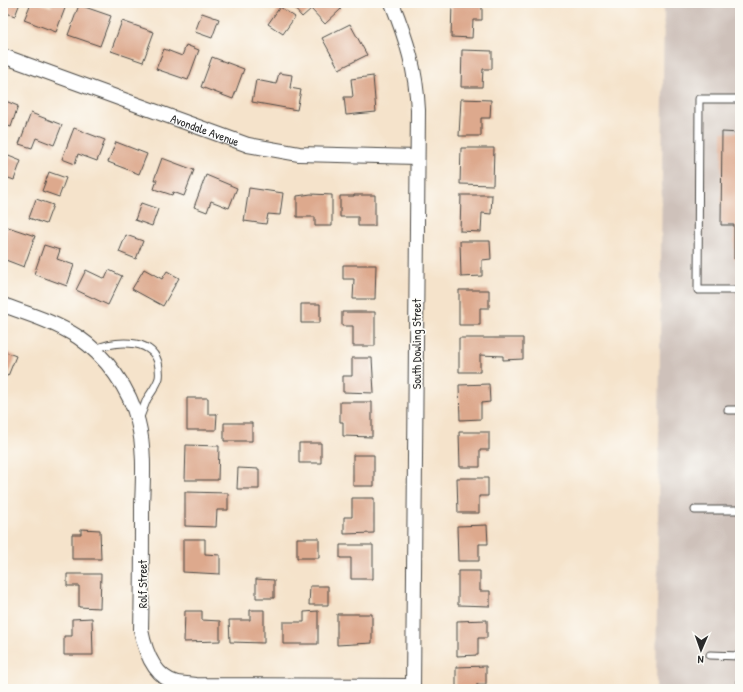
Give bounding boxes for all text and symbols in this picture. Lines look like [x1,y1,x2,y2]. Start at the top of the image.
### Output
street label: Avondale Avenue [169,109,242,150]
street label: South Dowling Street [408,298,425,389]
street label: Rolf Street [134,559,151,608]
north arrow [681,630,721,670]
text: N [697,653,704,667]

